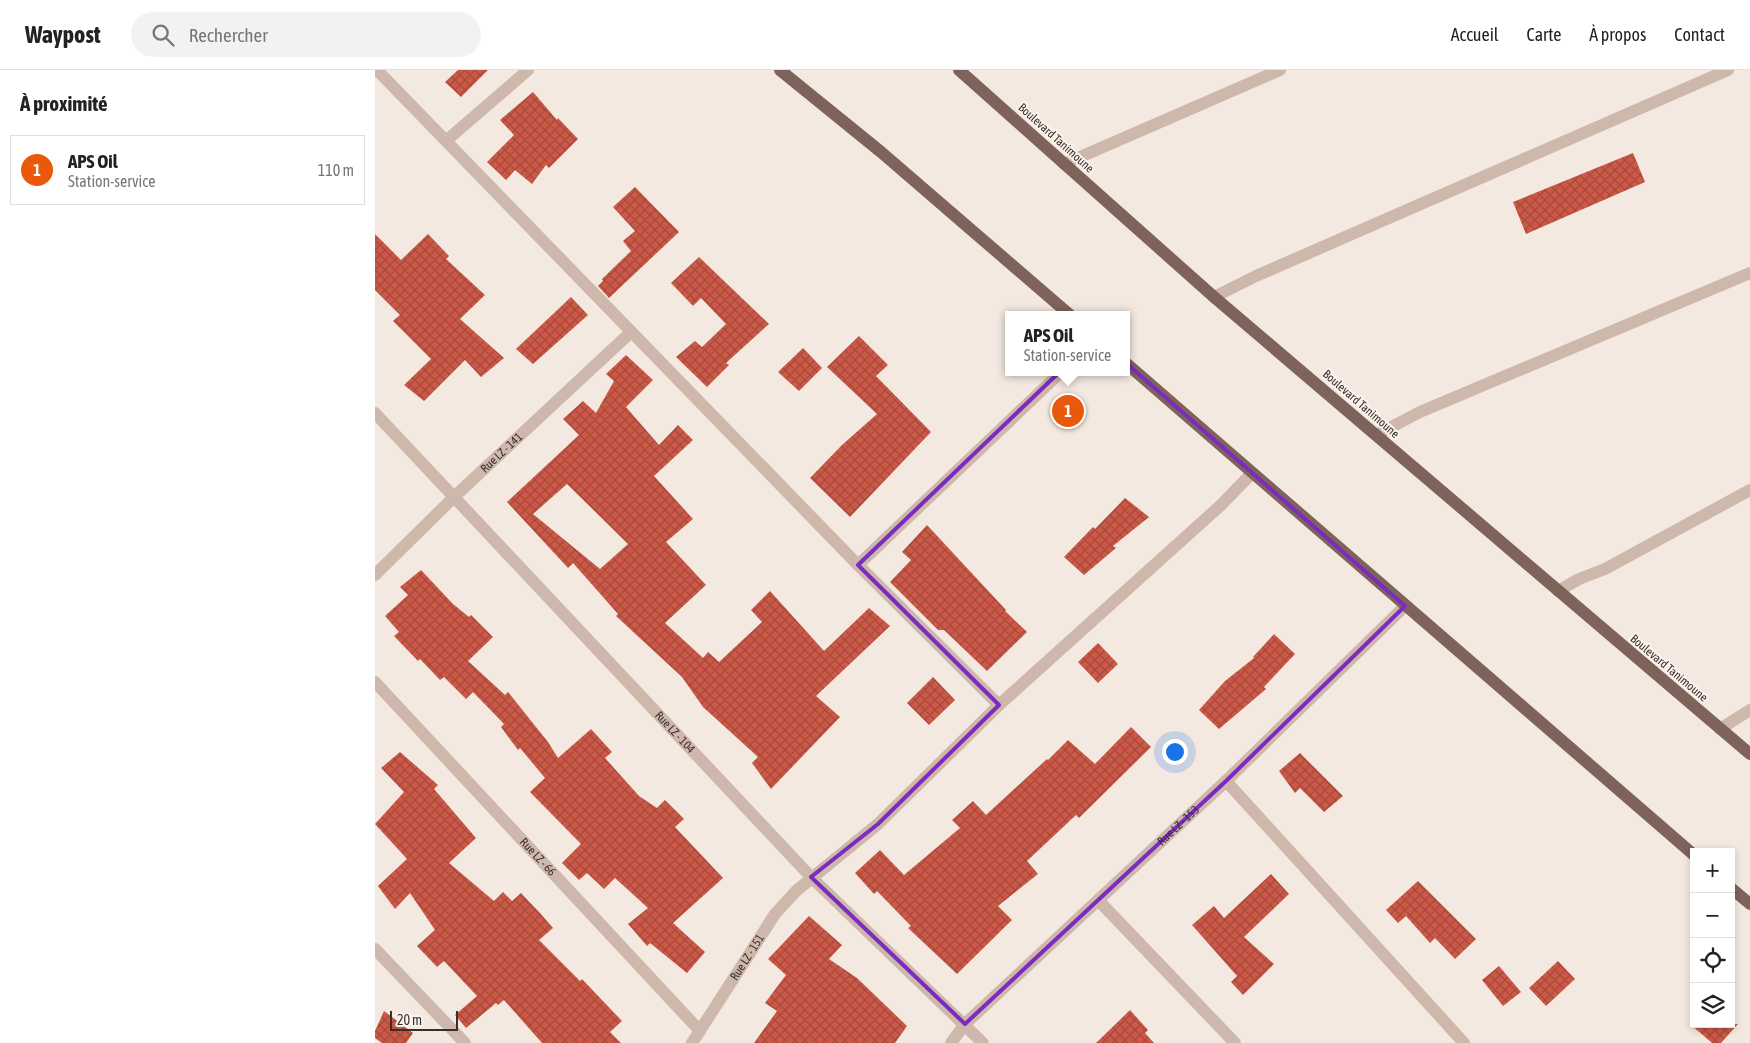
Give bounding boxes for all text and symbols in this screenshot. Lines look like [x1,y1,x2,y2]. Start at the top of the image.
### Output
search box [131,12,481,57]
text: Waypost [25,21,101,48]
icon: search [149,21,177,49]
text: Rechercher [189,24,268,46]
text: Accueil [1451,24,1499,45]
text: Carte [1527,24,1561,45]
text: À propos [1589,24,1646,45]
text: Contact [1674,24,1725,45]
text: À proximité [20,91,108,115]
street label: Boulevard Tanimoune [1015,100,1097,176]
text: APS Oil [68,150,118,172]
text: 1 [33,161,41,179]
text: 110 m [318,161,354,179]
text: Station-service [68,172,155,190]
popup [1005,311,1130,376]
text: APS Oil [1024,324,1074,346]
text: Station-service [1024,346,1111,364]
street label: Boulevard Tanimoune [1320,367,1402,441]
pin: 1 [1052,392,1084,430]
street label: Rue LZ - 141 [478,430,526,476]
street label: Boulevard Tanimoune [1627,632,1711,704]
street label: Rue LZ - 104 [652,708,698,756]
your location [1162,739,1188,765]
street label: Rue LZ - 153 [1154,803,1202,848]
street label: Rue LZ - 66 [517,835,559,879]
map controls [1690,848,1735,1028]
button: + [1690,848,1735,893]
button: − [1690,893,1735,938]
street label: Rue LZ - 151 [727,931,767,983]
button: locate [1690,938,1735,983]
button: layers [1690,983,1735,1028]
scale bar [390,1008,457,1031]
text: 20 m [397,1012,422,1028]

